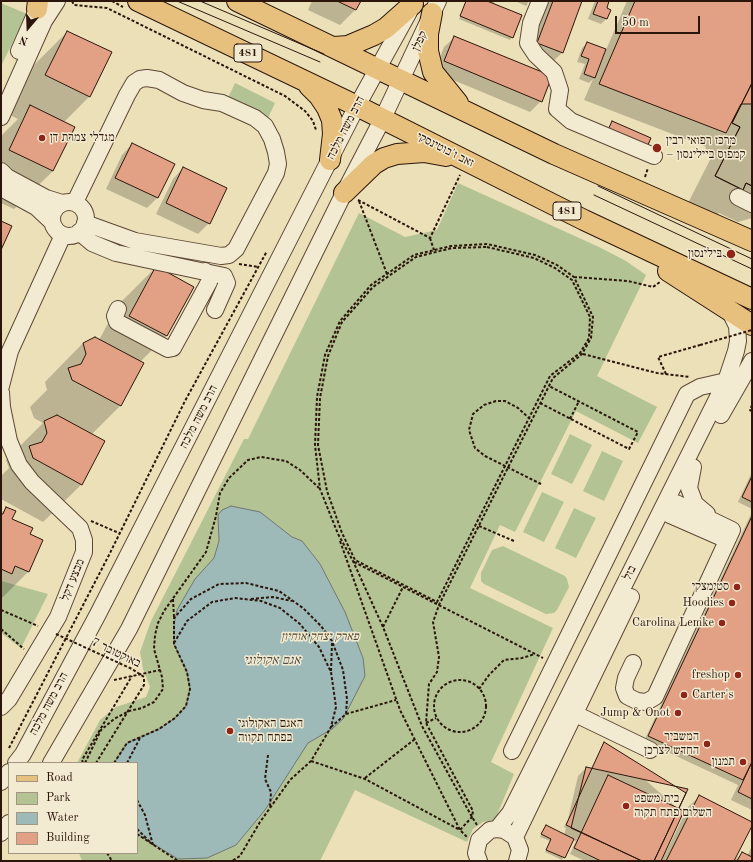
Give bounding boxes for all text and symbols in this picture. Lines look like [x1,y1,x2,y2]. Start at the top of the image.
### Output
north arrow [8,8,48,48]
scale bar [617,8,702,34]
text: 50 m [622,17,649,29]
street label: קפלן [409,29,431,53]
text: N [18,33,30,46]
road number: 481 [234,44,262,62]
street label: הרב משה מלכה [324,94,368,162]
street label: זאב ז'בוטינסקי [414,129,476,171]
place label: מגדלי צמרת דן [50,131,115,145]
marker: מגדלי צמרת דן [37,133,47,143]
place label: מרכז רפואי רבין – קמפוס ביילינסון [666,134,745,162]
marker: מרכז רפואי רבין – קמפוס ביילינסון [651,142,663,154]
road number: 481 [553,202,581,220]
place label: בילינסון [688,247,722,261]
marker: בילינסון [725,248,737,260]
street label: הרב משה מלכה [177,383,221,451]
street label: מבצע דקל [58,557,88,603]
street label: בזל [620,563,640,583]
place label: סטימצקי [692,580,729,594]
marker: סטימצקי [732,582,742,592]
place label: Hoodies [682,596,724,610]
marker: Hoodies [727,598,737,608]
place label: Carolina Lemke [632,616,714,630]
marker: Carolina Lemke [717,618,727,628]
park label: פארק יצחק אוחיון [281,630,359,644]
street label: 7 באוקטובר [89,635,143,671]
water label: אגם אקולוגי [244,653,300,669]
place label: freshop [692,668,730,682]
street label: הרב משה מלכה [26,670,72,738]
marker: freshop [733,670,743,680]
place label: Carter's [692,688,734,702]
marker: Carter's [679,690,689,700]
place label: Jump & Onot [600,706,670,720]
marker: Jump & Onot [673,708,683,718]
place label: האגם האקולוגי בפתח תקווה [238,717,303,745]
marker: האגם האקולוגי בפתח תקווה [225,726,235,736]
place label: המשביר החדש לצרכן [644,730,699,758]
marker: המשביר החדש לצרכן [702,739,712,749]
place label: תמנון [712,755,735,769]
marker: תמנון [738,757,748,767]
legend [8,762,138,854]
text: Road [46,772,73,784]
text: Park [46,792,71,804]
place label: בית משפט השלום פתח תקוה [634,792,712,820]
marker: בית משפט השלום פתח תקוה [621,801,631,811]
text: Water [46,812,78,824]
text: Building [46,832,90,844]

